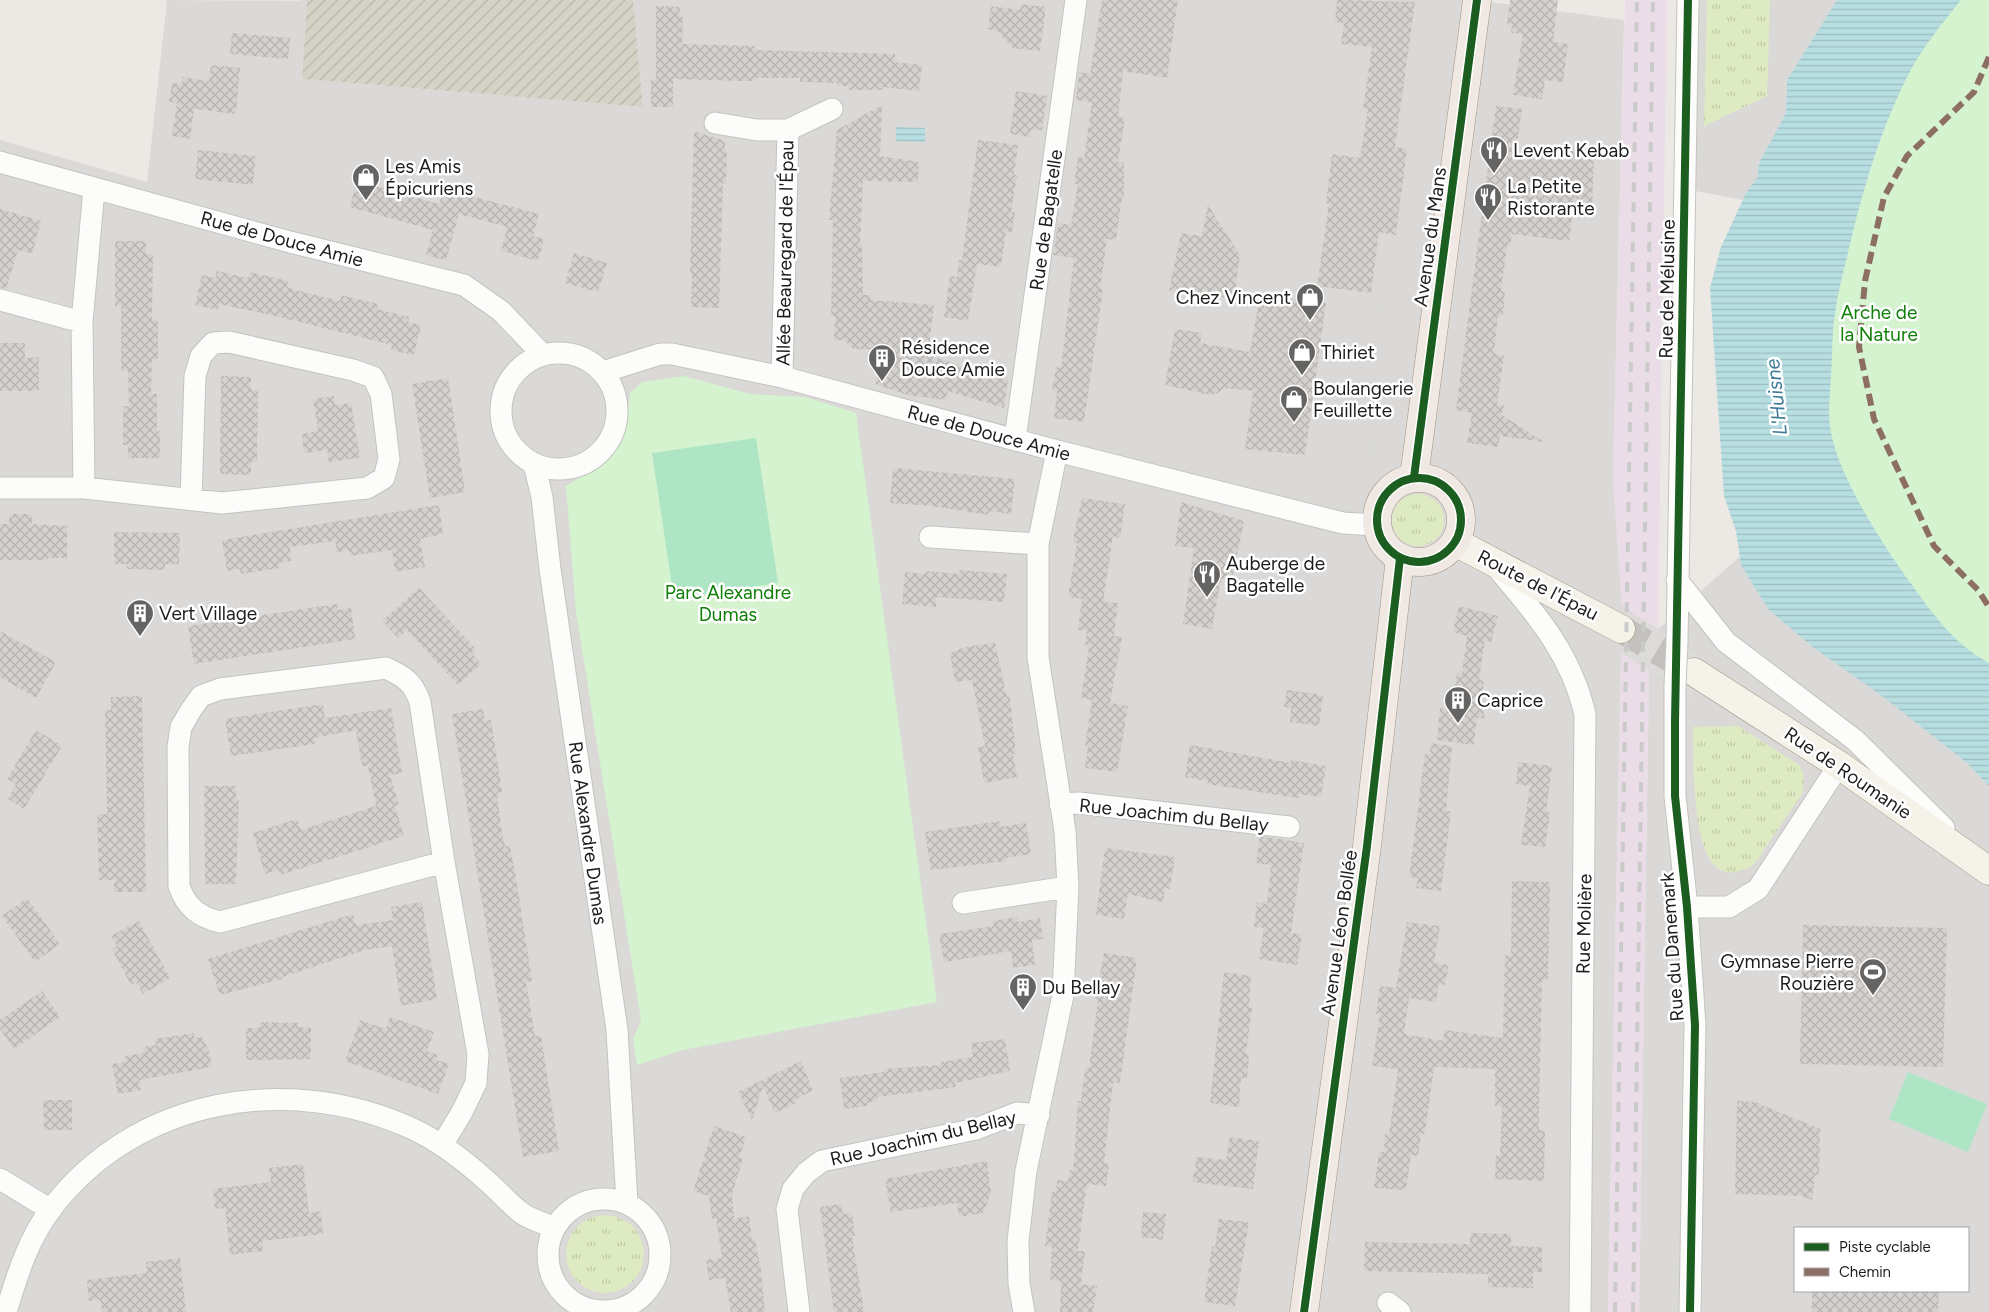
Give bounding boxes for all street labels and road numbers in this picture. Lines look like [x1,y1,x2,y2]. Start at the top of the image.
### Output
street label: Allée Beauregard de l'Épau [772,140,798,366]
street label: Rue de Bagatelle [1025,148,1067,292]
street label: Avenue du Mans [1409,166,1451,308]
street label: Rue de Douce Amie [198,206,366,272]
street label: Rue de Mélusine [1654,219,1680,359]
street label: Rue de Douce Amie [905,400,1073,466]
street label: Route de l'Épau [1474,545,1602,625]
street label: Rue de Roumanie [1780,722,1916,824]
street label: Rue Alexandre Dumas [564,740,612,926]
street label: Rue Joachim du Bellay [1078,794,1270,836]
street label: Avenue Léon Bollée [1316,849,1362,1017]
street label: Rue du Danemark [1655,871,1689,1022]
street label: Rue Molière [1572,874,1596,974]
street label: Rue Joachim du Bellay [828,1105,1018,1171]

